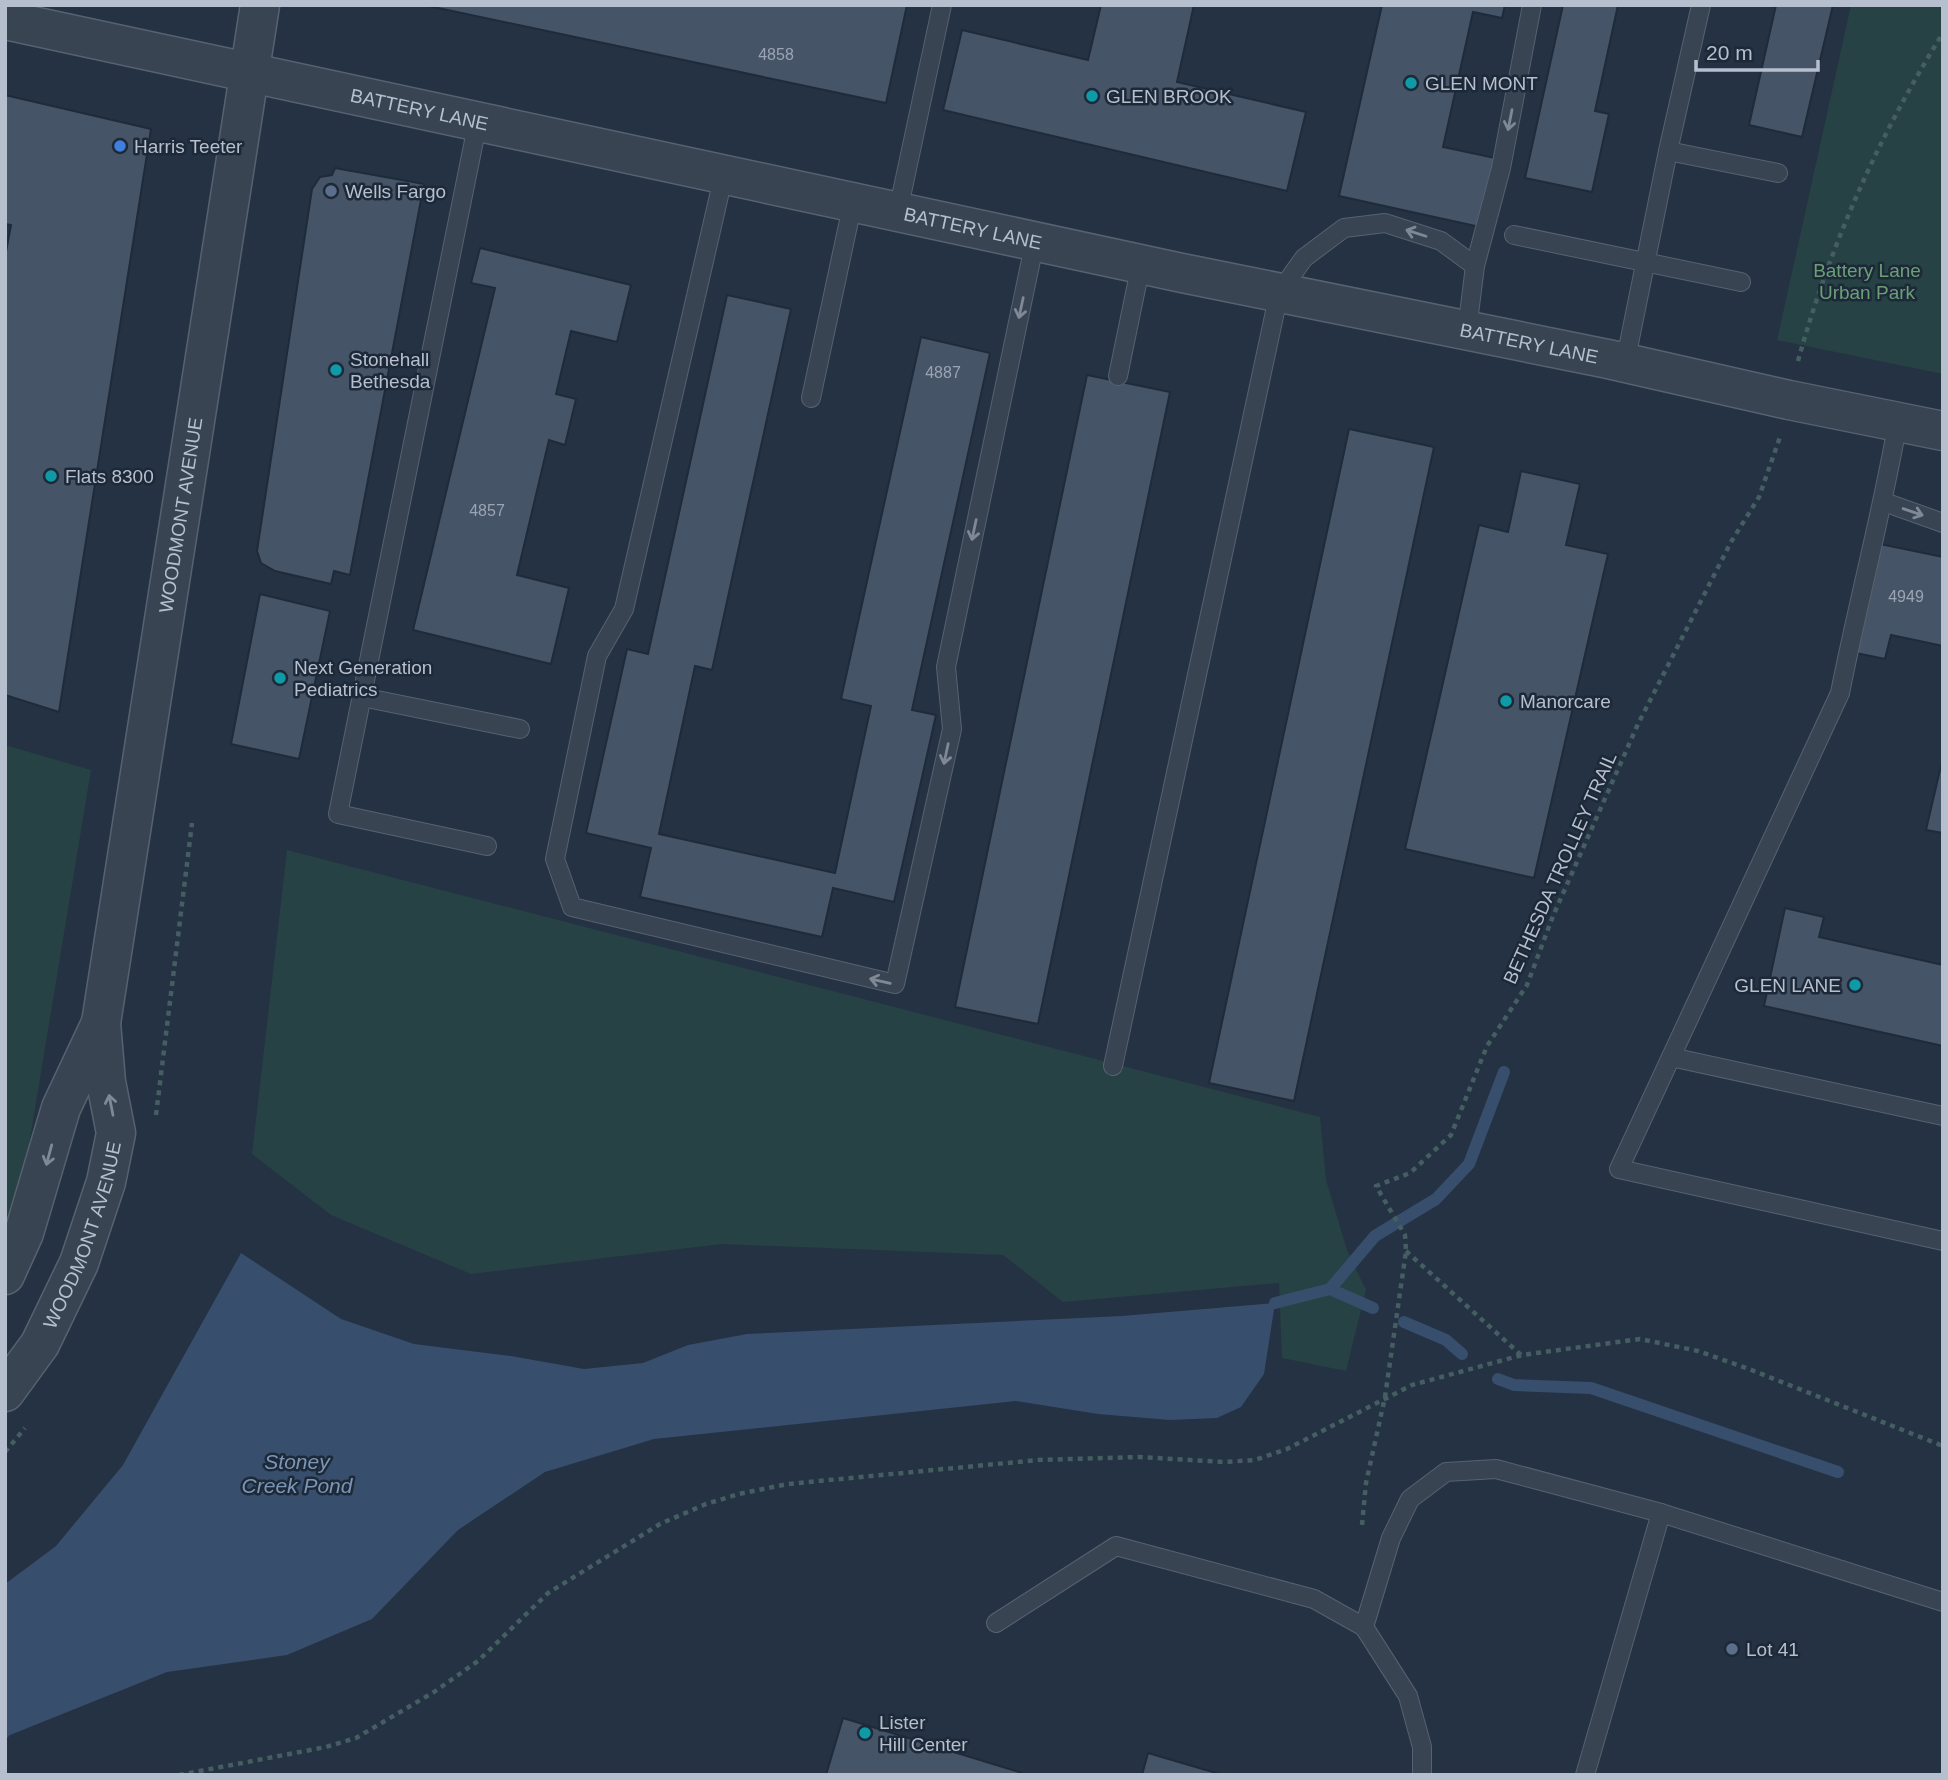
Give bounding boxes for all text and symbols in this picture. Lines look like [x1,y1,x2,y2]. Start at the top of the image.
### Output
scale bar [1696,28,1818,72]
text: 20 m [1706,41,1753,64]
house number: 4858 [758,46,794,63]
place label: GLEN MONT [1425,73,1538,94]
marker: GLEN MONT [1403,75,1419,91]
street label: BATTERY LANE [349,84,490,134]
place label: GLEN BROOK [1106,86,1232,107]
marker: GLEN BROOK [1084,88,1100,104]
one-way arrow [1503,109,1516,131]
place label: Harris Teeter [134,136,243,157]
marker: Harris Teeter [112,138,128,154]
place label: Wells Fargo [345,181,446,202]
marker: Wells Fargo [323,183,339,199]
street label: BATTERY LANE [902,203,1044,253]
one-way arrow [1406,226,1428,238]
park label: Battery Lane Urban Park [1813,260,1921,303]
one-way arrow [1013,296,1027,319]
street label: BATTERY LANE [1458,319,1600,367]
place label: Stonehall Bethesda [350,349,431,392]
marker: Stonehall Bethesda [328,362,344,378]
house number: 4887 [925,364,961,381]
street label: WOODMONT AVENUE [155,416,206,614]
place label: Flats 8300 [65,466,154,487]
marker: Flats 8300 [43,468,59,484]
house number: 4857 [469,502,505,519]
one-way arrow [1902,507,1924,519]
one-way arrow [967,518,981,541]
house number: 4949 [1888,588,1924,605]
place label: Next Generation Pediatrics [294,657,432,700]
marker: Next Generation Pediatrics [272,670,288,686]
place label: Manorcare [1520,691,1611,712]
marker: Manorcare [1498,693,1514,709]
one-way arrow [939,742,952,765]
street label: BETHESDA TROLLEY TRAIL [1499,749,1621,987]
one-way arrow [869,973,892,987]
place label: GLEN LANE [1734,975,1841,996]
marker: GLEN LANE [1847,977,1863,993]
one-way arrow [103,1094,117,1117]
street label: WOODMONT AVENUE [39,1139,125,1332]
one-way arrow [41,1144,54,1166]
water label: Stoney Creek Pond [242,1450,354,1497]
place label: Lot 41 [1746,1639,1799,1660]
marker: Lot 41 [1724,1641,1740,1657]
place label: Lister Hill Center [879,1712,968,1755]
marker: Lister Hill Center [857,1725,873,1741]

